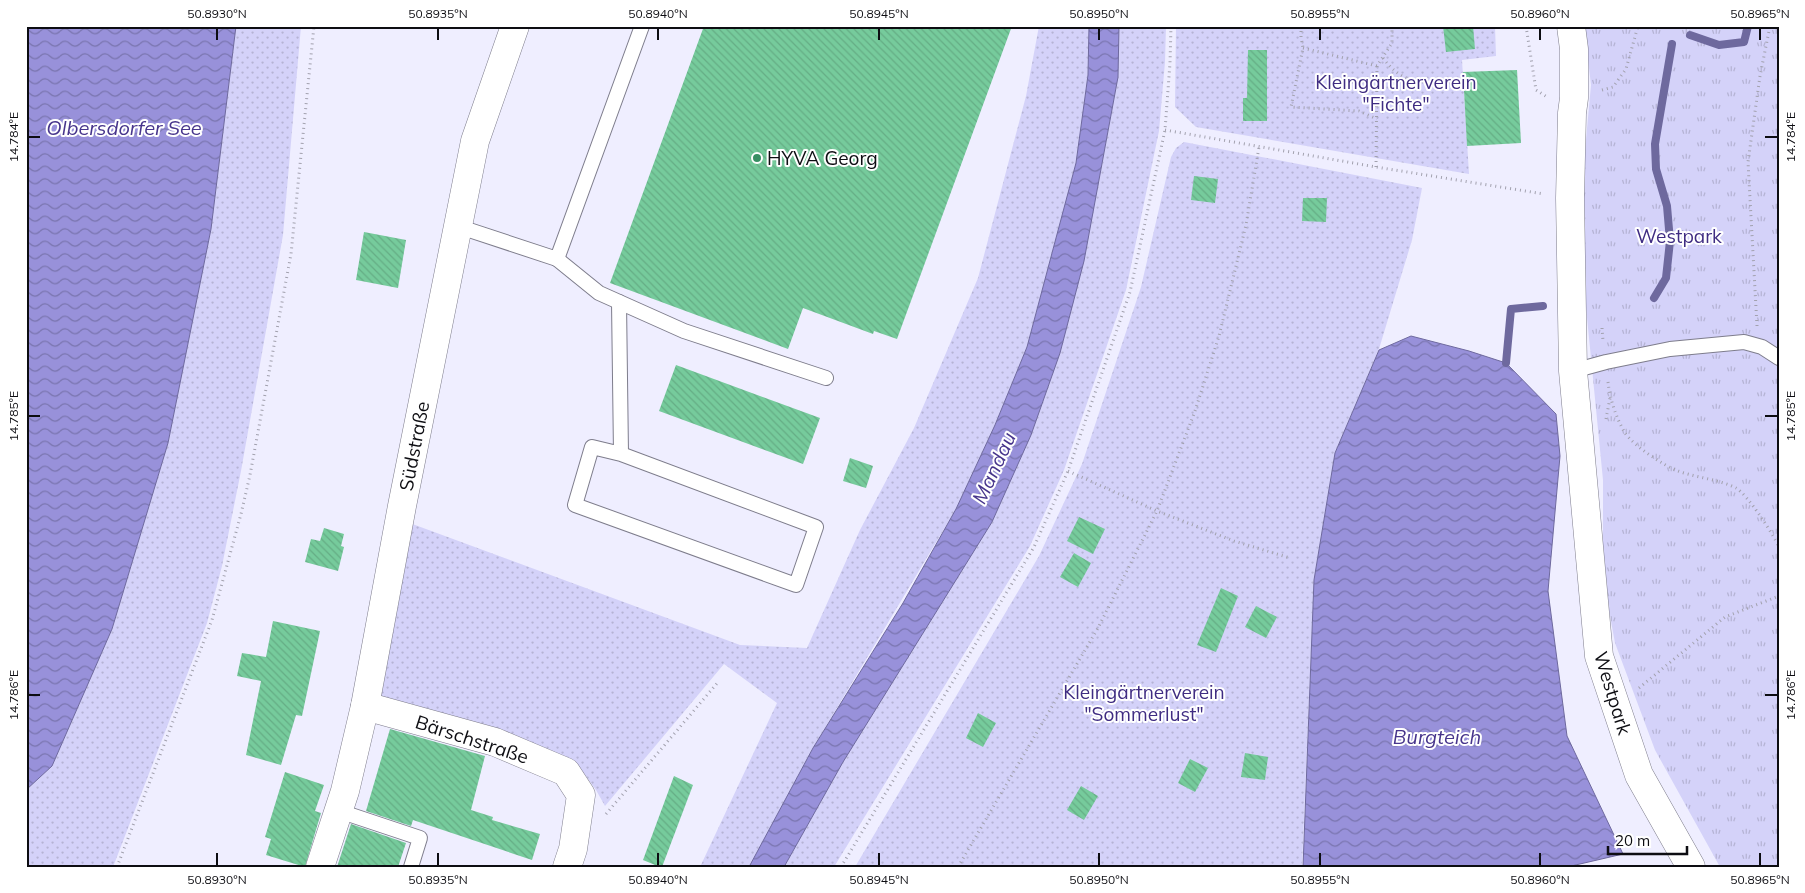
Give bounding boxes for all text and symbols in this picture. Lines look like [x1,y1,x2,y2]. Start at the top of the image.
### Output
text: 50.8930°N [187,6,247,21]
text: 50.8935°N [408,6,468,21]
text: 50.8940°N [628,6,688,21]
text: 50.8945°N [849,6,909,21]
text: 50.8950°N [1069,6,1129,21]
text: 50.8955°N [1290,6,1350,21]
text: 50.8960°N [1510,6,1570,21]
text: 50.8965°N [1730,6,1790,21]
park label: Kleingärtnerverein "Fichte" [1315,70,1477,116]
text: 14.784°E [6,112,21,162]
text: 14.784°E [1783,112,1798,162]
water label: Olbersdorfer See [46,115,202,140]
place label: HYVA Georg [767,146,878,170]
marker: HYVA Georg [751,152,763,164]
park label: Westpark [1636,224,1722,248]
text: 14.785°E [6,391,21,441]
text: 14.785°E [1783,391,1798,441]
street label: Südstraße [394,399,434,493]
water label: Mandau [966,428,1021,508]
street label: Westpark [1589,648,1637,738]
text: 14.786°E [6,670,21,720]
text: 14.786°E [1783,670,1798,720]
park label: Kleingärtnerverein "Sommerlust" [1063,680,1225,726]
street label: Bärschstraße [412,709,532,769]
water label: Burgteich [1393,724,1481,749]
scale bar [1608,823,1686,855]
text: 20 m [1615,831,1650,850]
text: 50.8930°N [187,872,247,887]
text: 50.8935°N [408,872,468,887]
text: 50.8940°N [628,872,688,887]
text: 50.8945°N [849,872,909,887]
text: 50.8950°N [1069,872,1129,887]
text: 50.8955°N [1290,872,1350,887]
text: 50.8960°N [1510,872,1570,887]
text: 50.8965°N [1730,872,1790,887]

